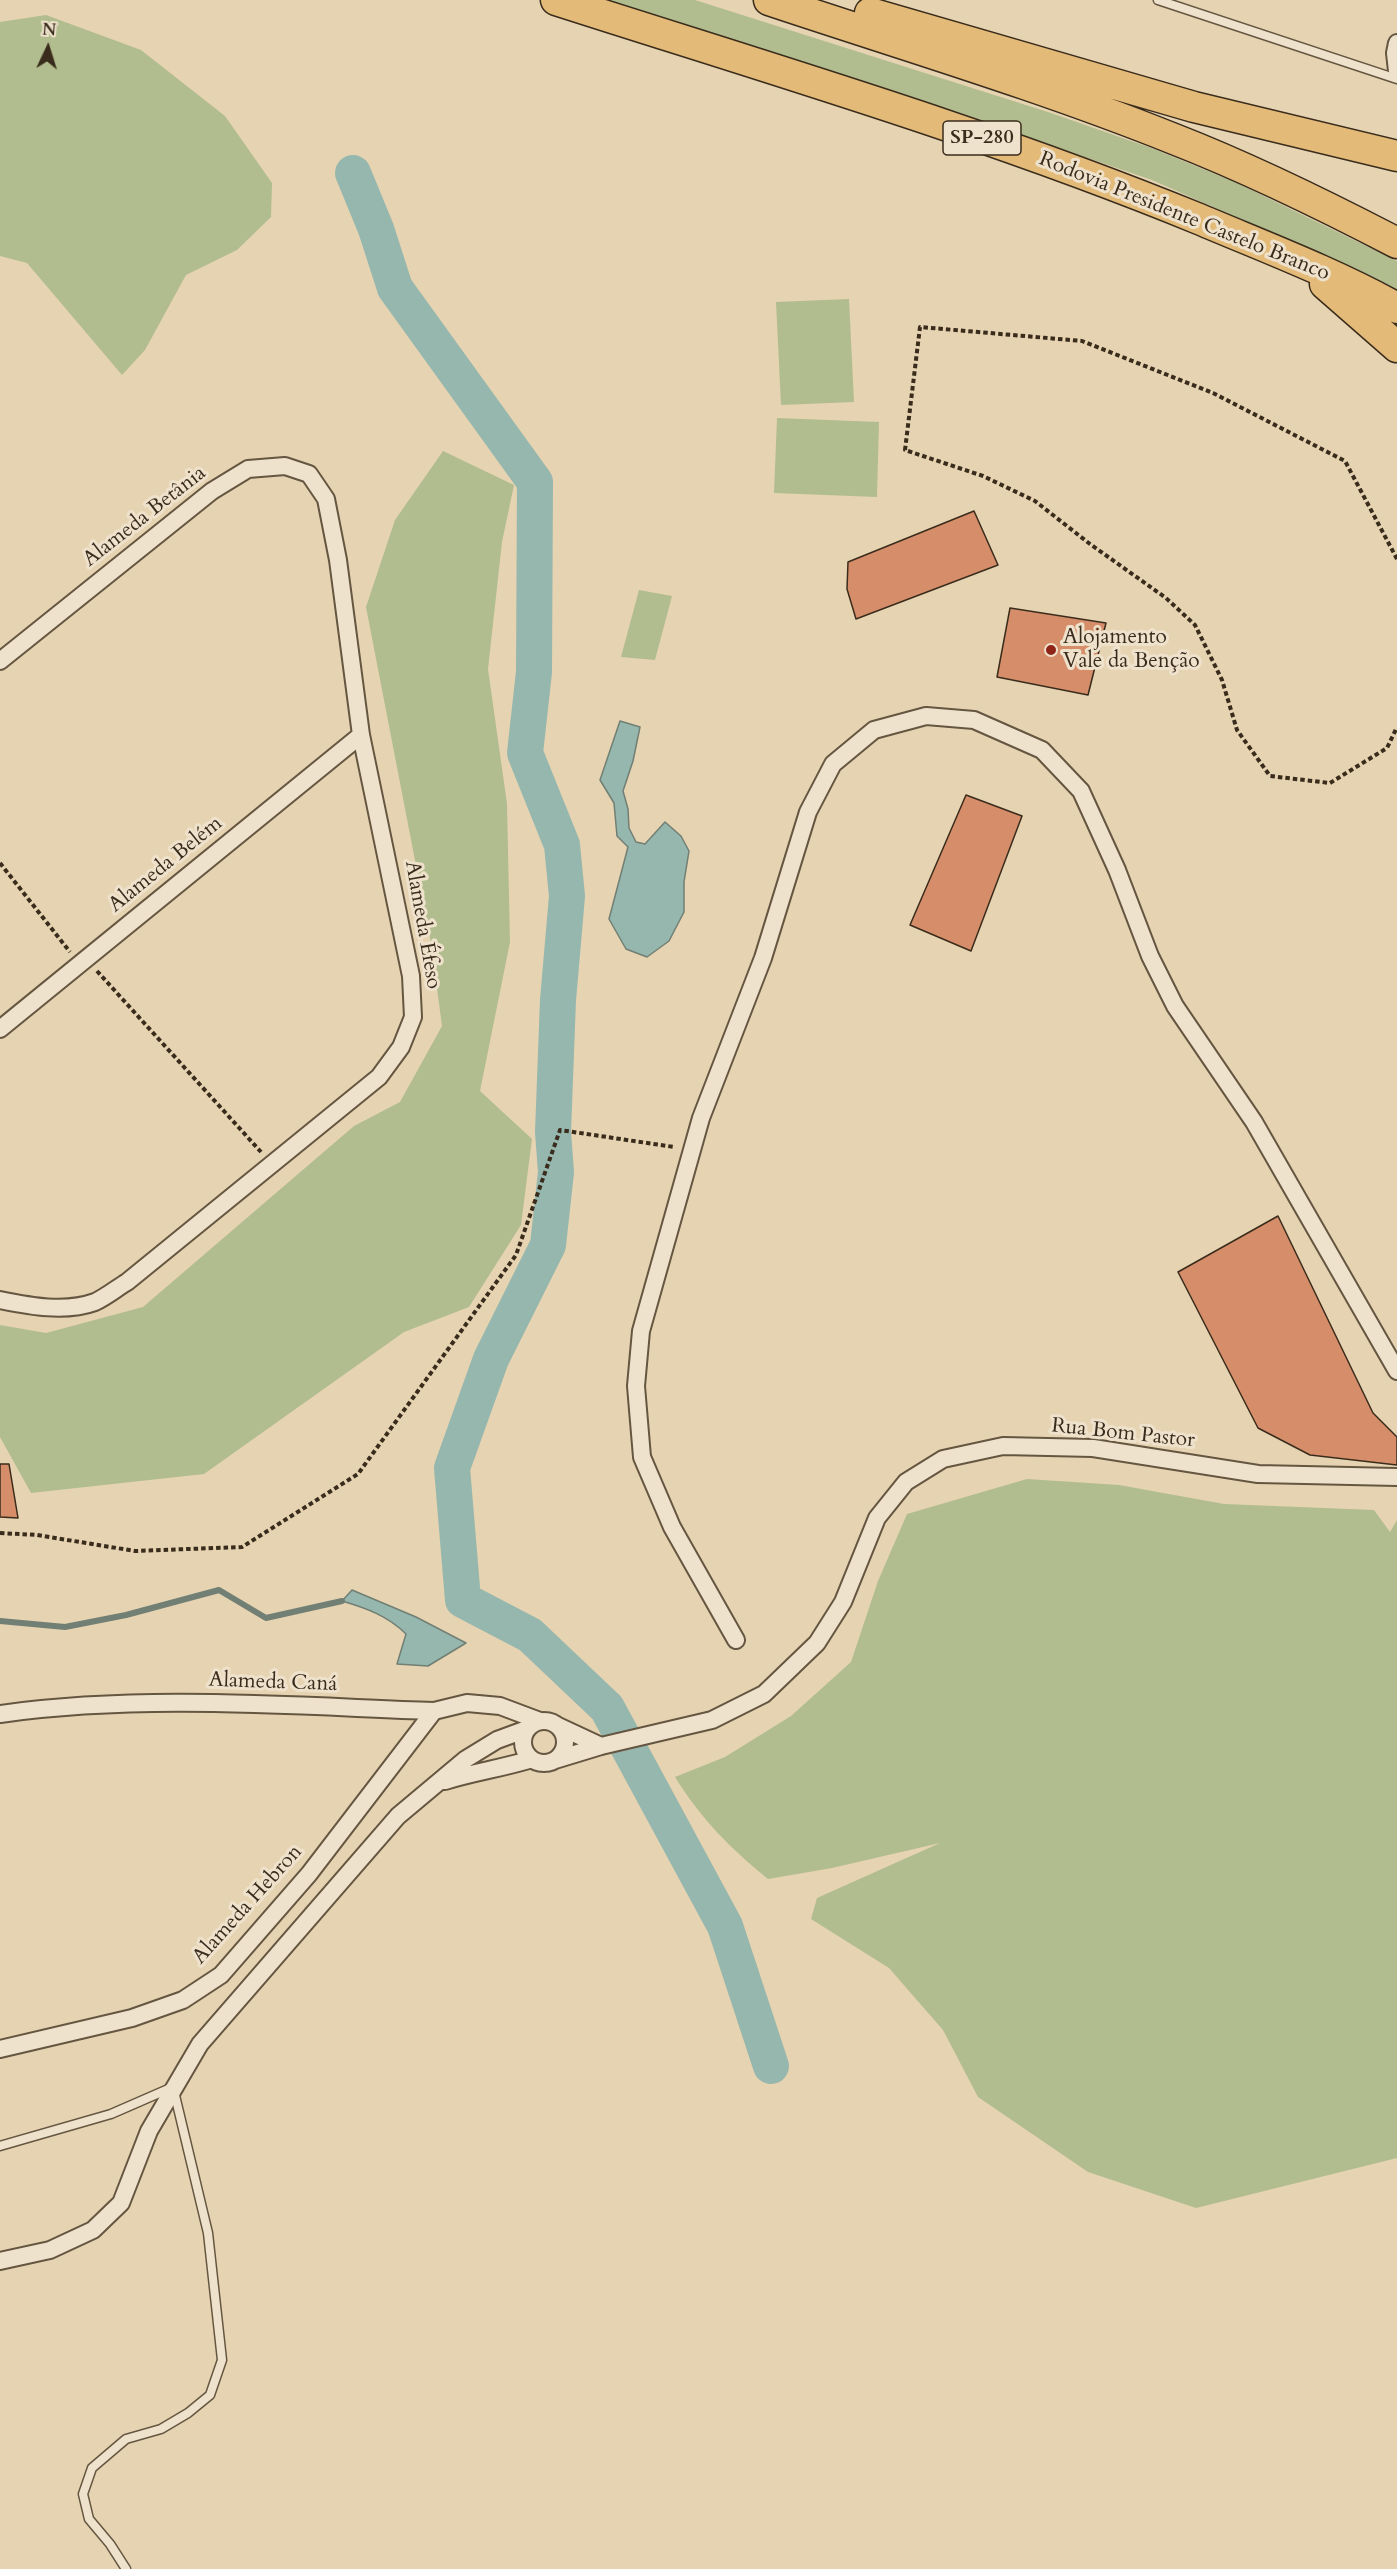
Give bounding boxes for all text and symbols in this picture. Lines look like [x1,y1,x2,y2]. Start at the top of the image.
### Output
north arrow [18,18,78,78]
text: N [42,19,57,42]
road number: SP-280 [943,121,1021,155]
street label: Rodovia Presidente Castelo Branco [1035,147,1333,287]
street label: Alameda Betânia [79,461,211,573]
place label: Alojamento Vale da Benção [1063,625,1200,675]
marker: Alojamento Vale da Benção [1044,643,1058,657]
street label: Alameda Belém [104,811,228,919]
street label: Alameda Éfeso [398,859,446,991]
street label: Rua Bom Pastor [1050,1414,1196,1454]
street label: Alameda Caná [208,1668,338,1698]
street label: Alameda Hebron [188,1840,308,1970]

